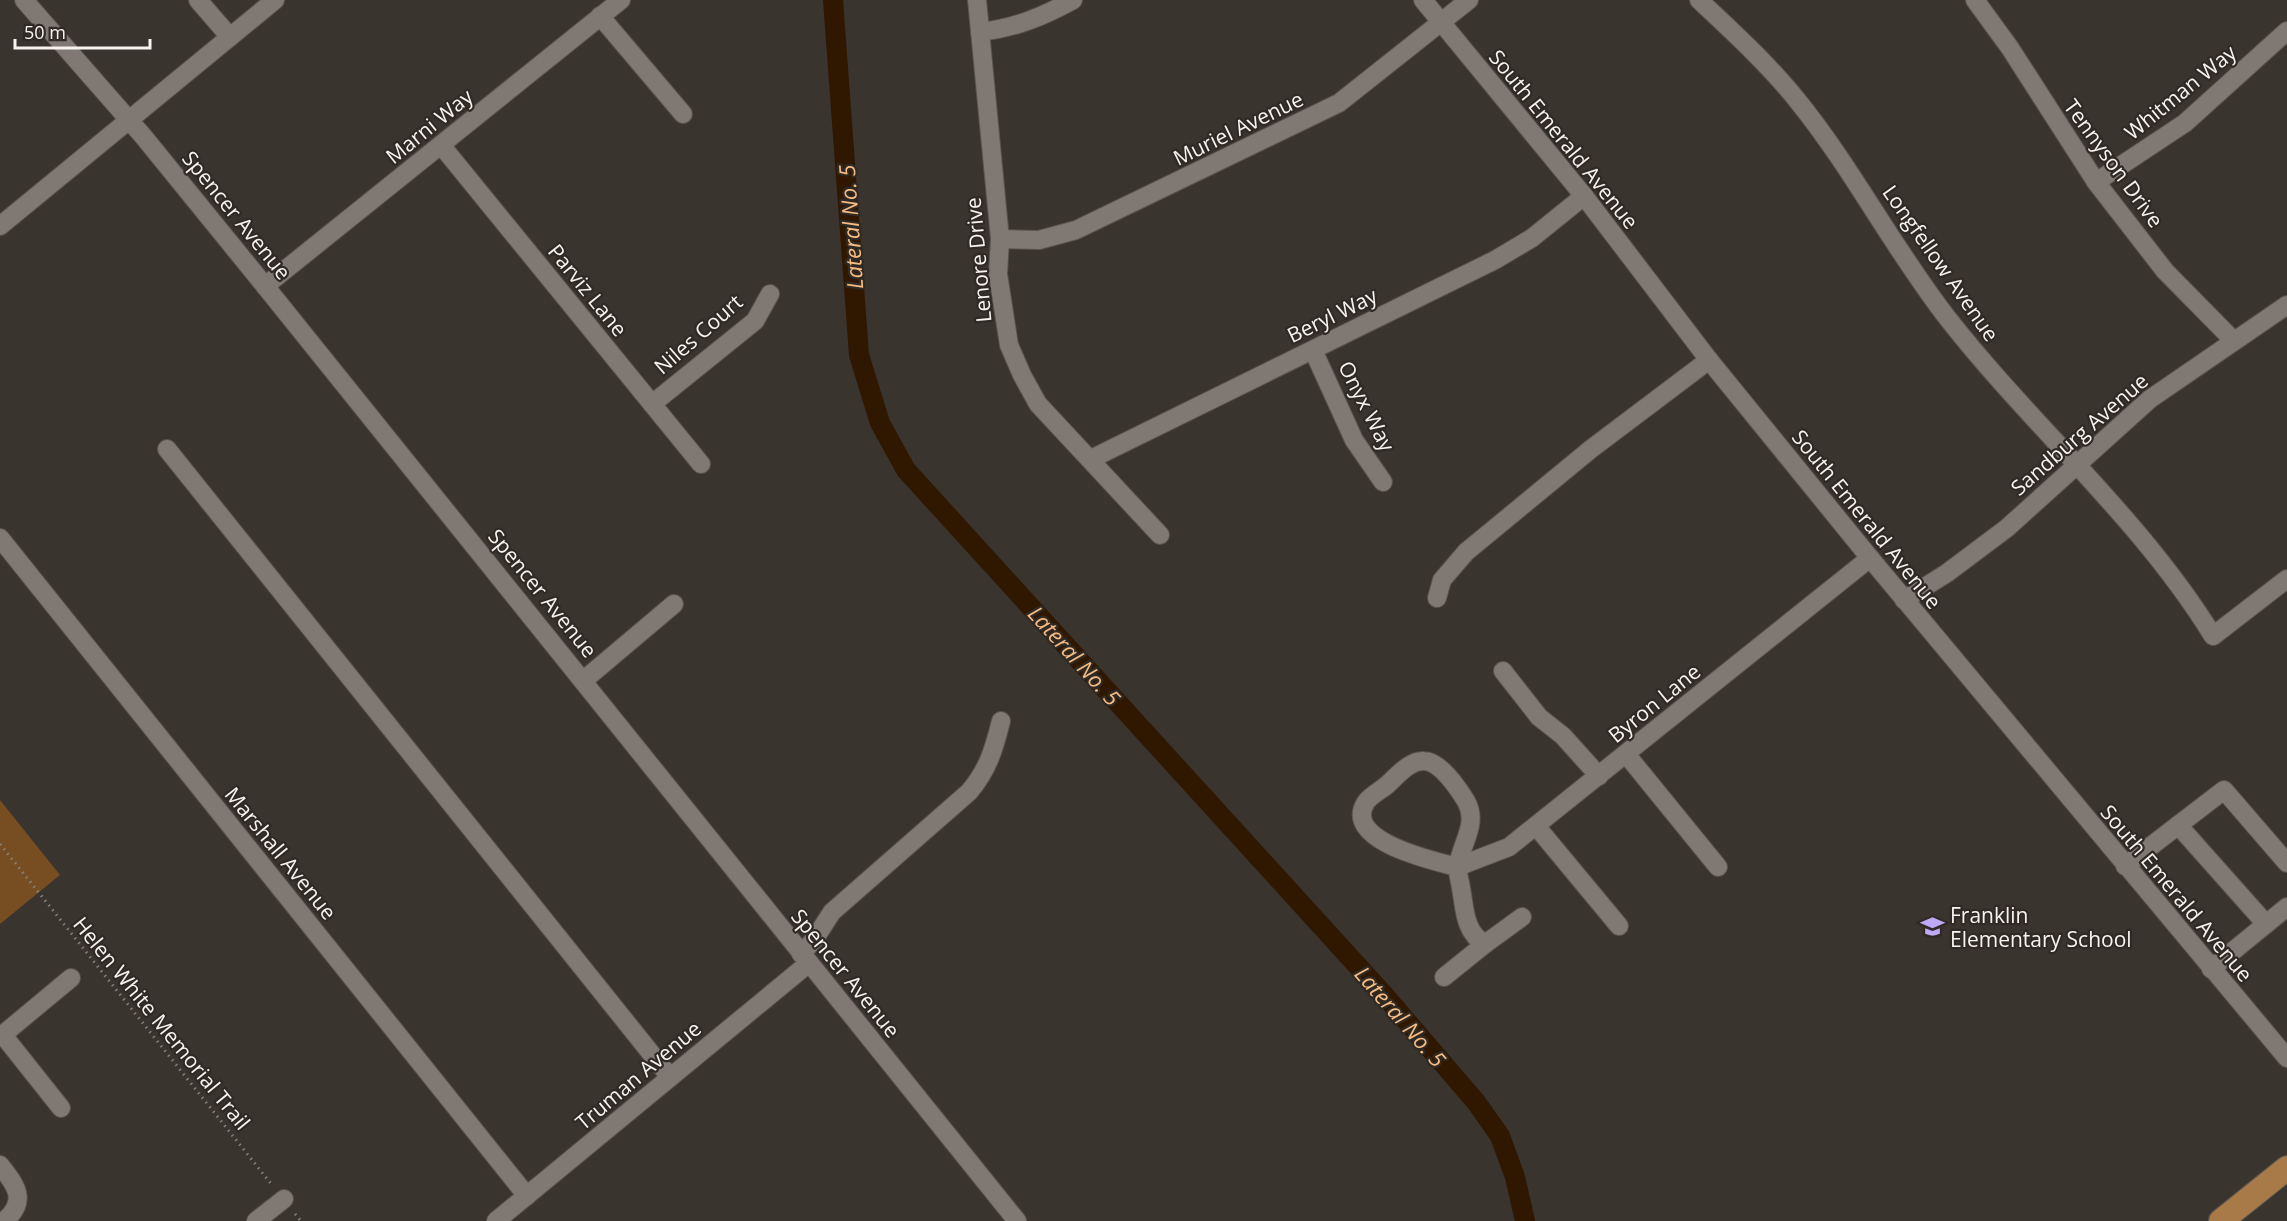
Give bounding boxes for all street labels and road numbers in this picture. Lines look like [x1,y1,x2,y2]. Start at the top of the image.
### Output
street label: Whitman Way [2118,38,2242,146]
street label: South Emerald Avenue [1483,44,1645,234]
street label: Marni Way [380,82,479,170]
street label: Muriel Avenue [1168,84,1308,172]
street label: Tennyson Drive [2058,93,2170,233]
street label: Spencer Avenue [176,145,298,285]
street label: Longfellow Avenue [1877,179,2005,347]
street label: Lenore Drive [959,196,997,324]
street label: Parviz Lane [542,238,634,342]
street label: Beryl Way [1282,281,1382,349]
street label: Niles Court [648,288,748,380]
street label: Onyx Way [1332,356,1402,456]
street label: Sandburg Avenue [2004,367,2154,501]
street label: South Emerald Avenue [1786,424,1948,614]
street label: Spencer Avenue [482,523,604,663]
street label: Byron Lane [1602,657,1706,749]
street label: Marshall Avenue [219,781,343,925]
street label: South Emerald Avenue [2095,799,2259,987]
street label: Spencer Avenue [785,903,907,1043]
street label: Helen White Memorial Trail [67,911,257,1135]
street label: Truman Avenue [569,1014,707,1136]

